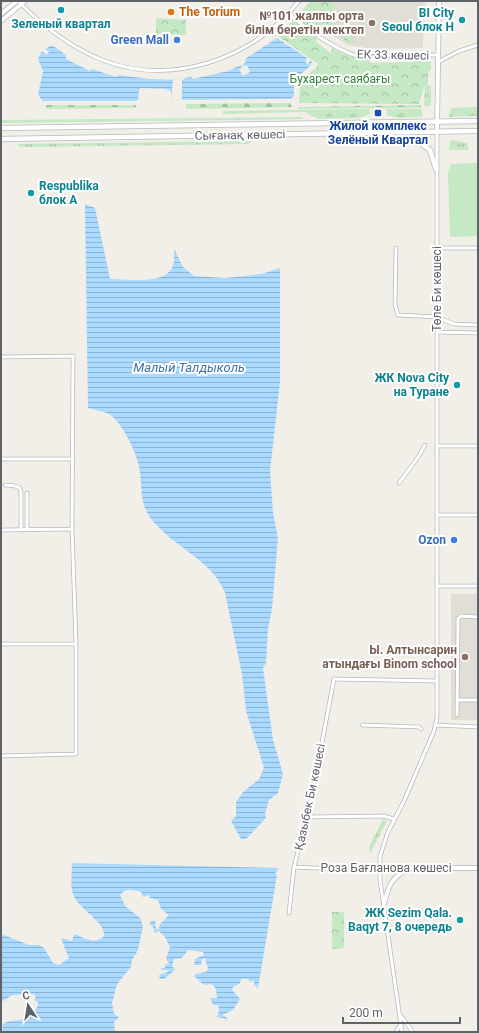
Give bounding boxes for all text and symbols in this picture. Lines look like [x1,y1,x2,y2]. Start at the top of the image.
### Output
marker: Зеленый квартал [56,5,66,15]
place label: The Torium [179,5,240,19]
place label: BI City Seoul блок H [382,6,455,34]
marker: The Torium [166,7,176,17]
place label: №101 жалпы орта білім беретін мектеп [245,9,365,37]
marker: BI City Seoul блок H [457,15,467,25]
place label: Зеленый квартал [11,17,111,31]
marker: №101 жалпы орта білім беретін мектеп [367,18,377,28]
place label: Green Mall [111,33,169,47]
marker: Green Mall [172,35,182,45]
street label: ЕК-33 көшесі [357,47,429,63]
park label: Бухарест саябағы [290,72,390,86]
marker: Жилой комплекс Зелёный Квартал [373,108,383,118]
place label: Жилой комплекс Зелёный Квартал [328,119,428,147]
street label: Сығанақ көшесі [195,127,286,143]
place label: Respublika блок А [39,179,99,207]
marker: Respublika блок А [26,188,36,198]
street label: Төле Би көшесі [430,246,444,332]
water label: Малый Талдыколь [133,360,245,375]
place label: ЖК Nova City на Туране [375,371,450,399]
marker: ЖК Nova City на Туране [452,380,462,390]
place label: Ozon [418,533,446,547]
marker: Ozon [449,535,459,545]
place label: Ы. Алтынсарин атындағы Binom school [322,643,457,671]
marker: Ы. Алтынсарин атындағы Binom school [460,652,470,662]
street label: Қазыбек Би көшесі [292,742,328,852]
street label: Роза Бағланова көшесі [320,861,452,875]
place label: ЖК Sezim Qala. Baqyt 7, 8 очередь [348,906,452,934]
marker: ЖК Sezim Qala. Baqyt 7, 8 очередь [455,915,465,925]
north arrow [8,985,48,1025]
text: С [21,989,31,1003]
scale bar [343,999,460,1025]
text: 200 m [349,1006,383,1020]

